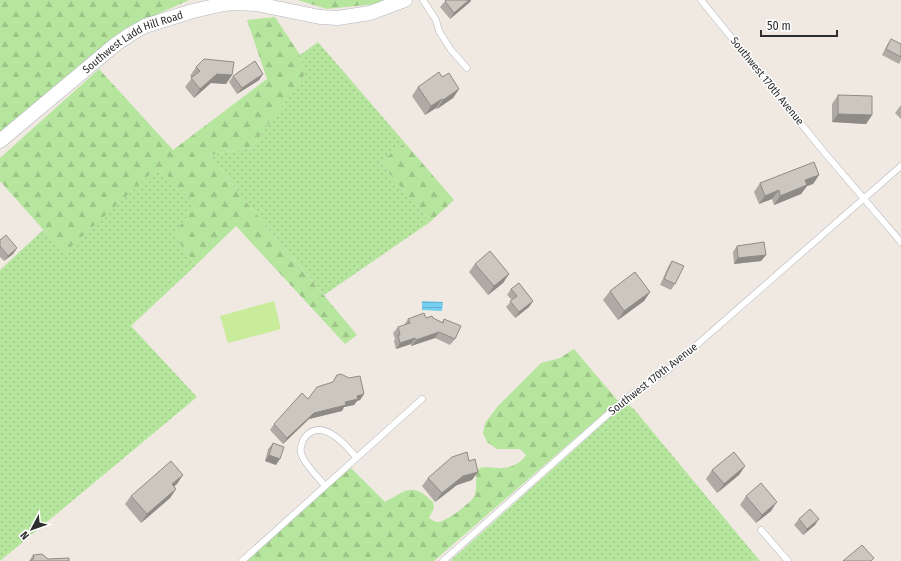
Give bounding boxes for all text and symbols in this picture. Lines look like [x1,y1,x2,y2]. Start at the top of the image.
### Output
street label: Southwest Ladd Hill Road [80,8,184,76]
scale bar [761,12,837,38]
text: 50 m [767,19,791,33]
street label: Southwest 170th Avenue [728,34,806,128]
street label: Southwest 170th Avenue [606,340,700,418]
north arrow [12,509,52,549]
text: N [18,528,32,542]

